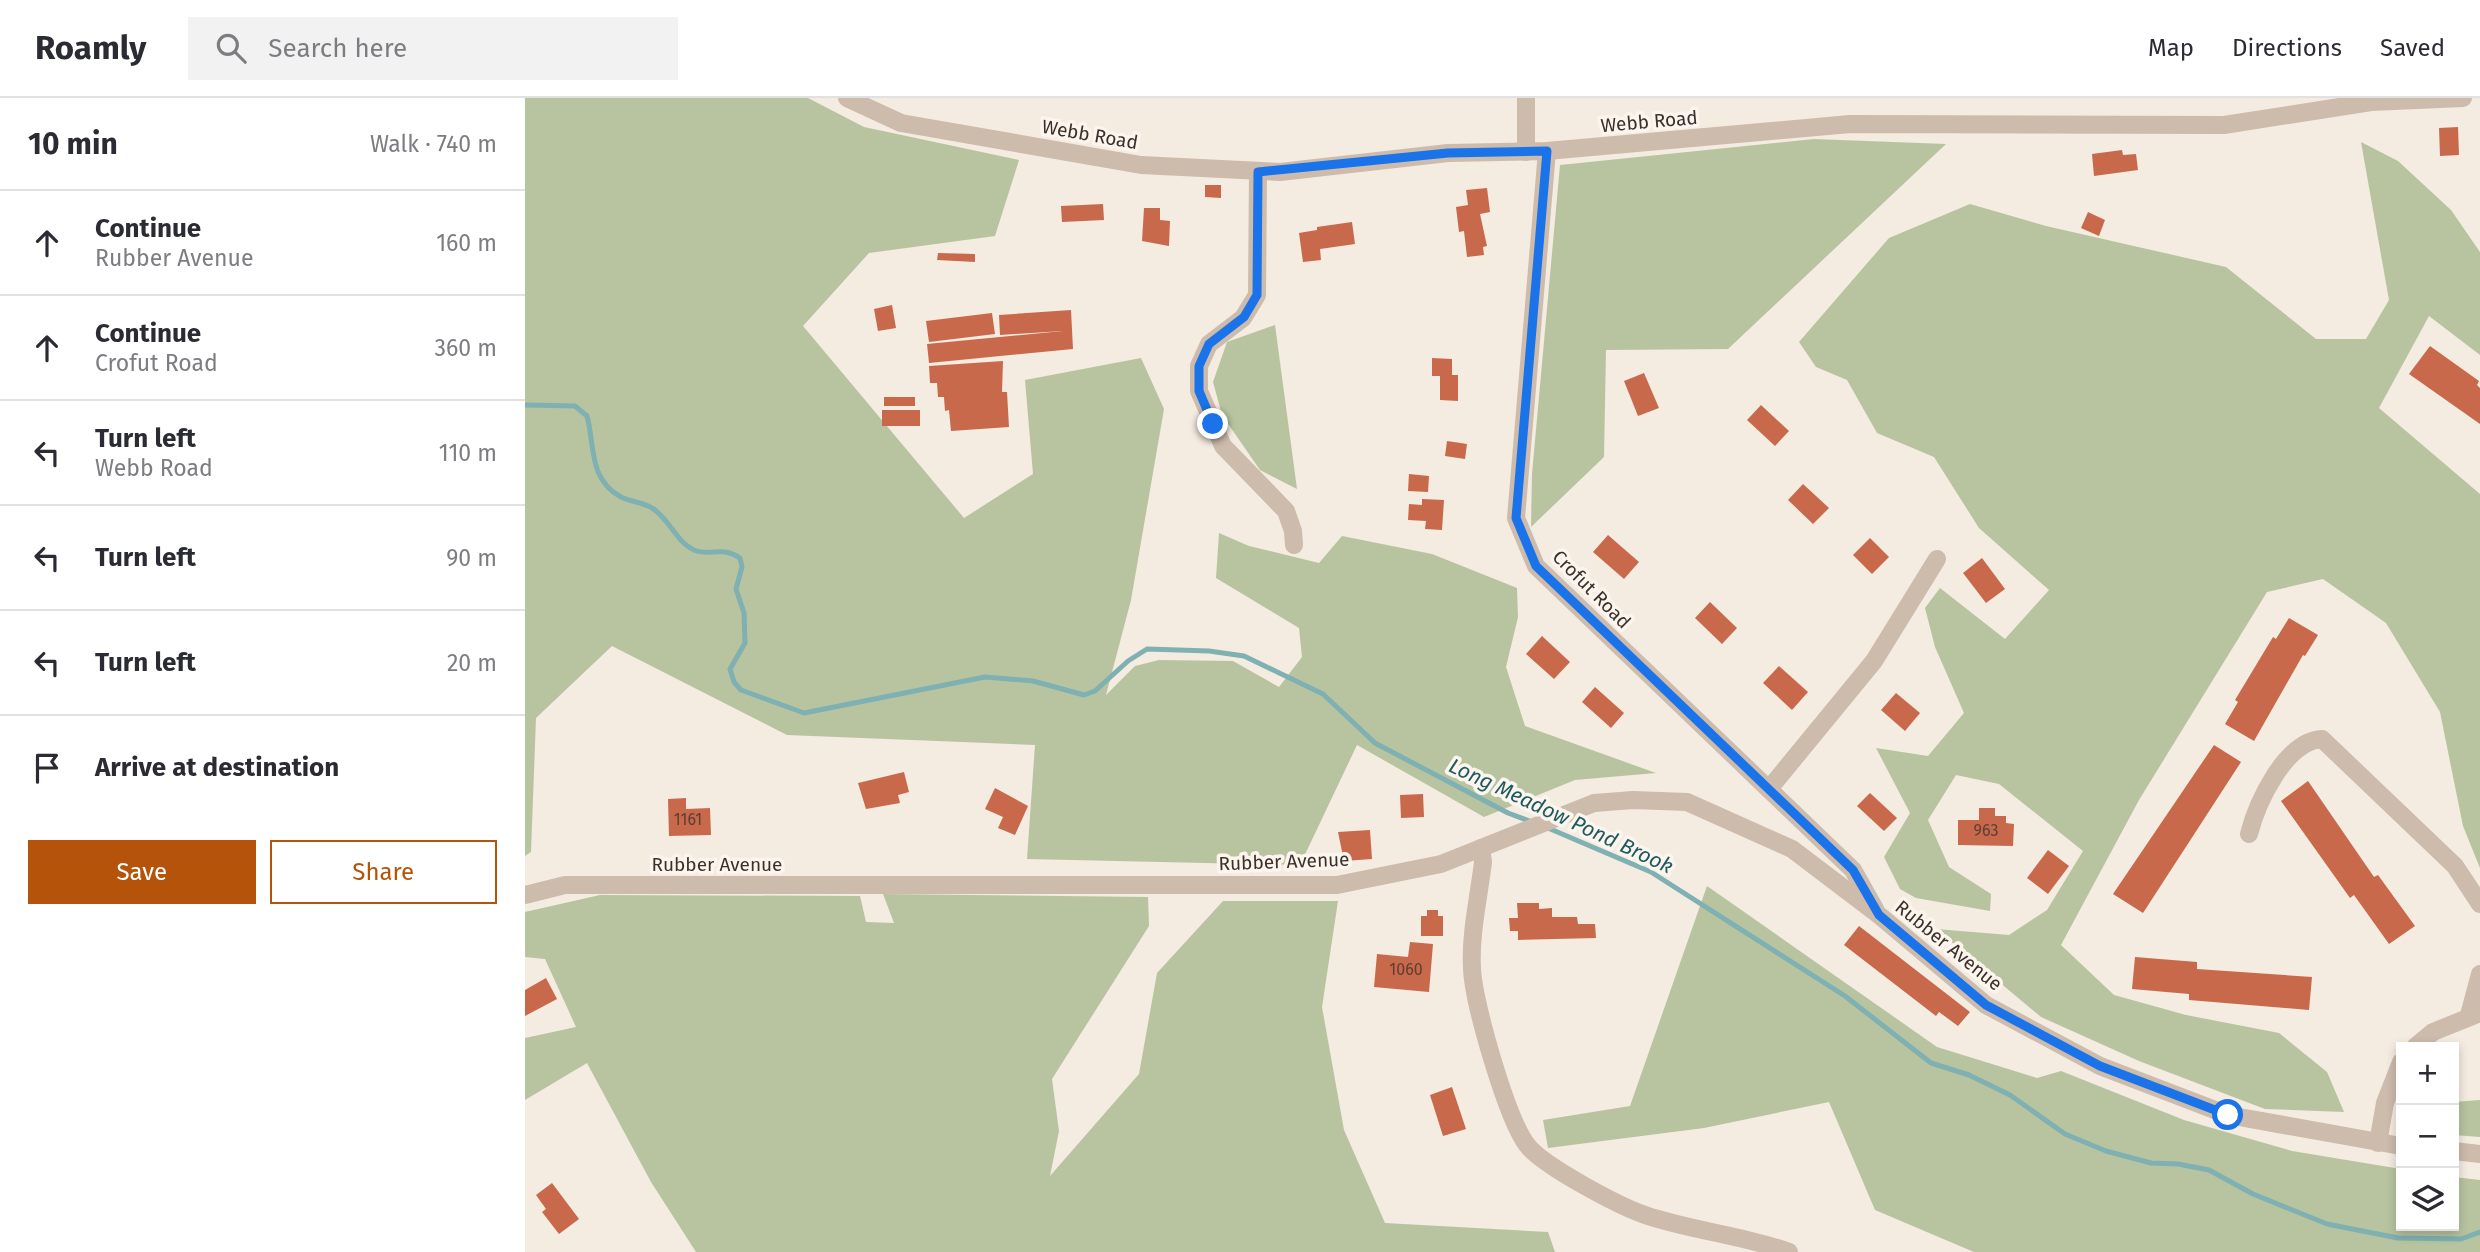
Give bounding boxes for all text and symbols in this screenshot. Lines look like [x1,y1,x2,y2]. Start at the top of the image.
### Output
search box [188,17,678,80]
text: Roamly [35,28,146,68]
icon: search [212,29,250,67]
text: Search here [268,33,407,64]
text: Map [2148,34,2194,62]
text: Directions [2232,34,2342,62]
text: Saved [2380,34,2445,62]
street label: Webb Road [1600,106,1699,137]
street label: Webb Road [1040,115,1140,154]
text: 10 min [28,126,118,162]
text: Walk · 740 m [370,130,497,158]
text: Continue [95,213,201,244]
icon: ahead [28,224,66,262]
text: 160 m [436,229,497,257]
text: Rubber Avenue [95,244,253,272]
text: Continue [95,318,201,349]
icon: ahead [28,329,66,367]
text: 360 m [435,334,497,362]
text: Crofut Road [95,349,218,377]
route end [1197,408,1228,439]
text: Turn left [95,423,196,454]
icon: left [28,434,66,472]
text: 110 m [439,439,497,467]
text: Webb Road [95,454,213,482]
icon: left [28,539,66,577]
text: Turn left [95,542,196,573]
text: 90 m [446,544,497,572]
street label: Crofut Road [1548,545,1636,633]
icon: left [28,644,66,682]
text: Turn left [95,647,196,678]
text: 20 m [447,649,497,677]
icon: arrive [28,749,66,787]
text: Arrive at destination [95,752,339,783]
water label: Long Meadow Pond Brook [1445,752,1677,880]
house number: 1161 [674,810,702,829]
house number: 963 [1974,821,1998,840]
button: Save [28,840,256,904]
button: Share [270,840,497,904]
street label: Rubber Avenue [1218,848,1350,875]
street label: Rubber Avenue [652,853,782,876]
street label: Rubber Avenue [1891,895,2007,996]
house number: 1060 [1389,960,1423,979]
map controls [2396,1042,2459,1231]
button: + [2396,1042,2459,1105]
route start [2212,1099,2243,1130]
button: − [2396,1105,2459,1168]
button: layers [2396,1168,2459,1231]

